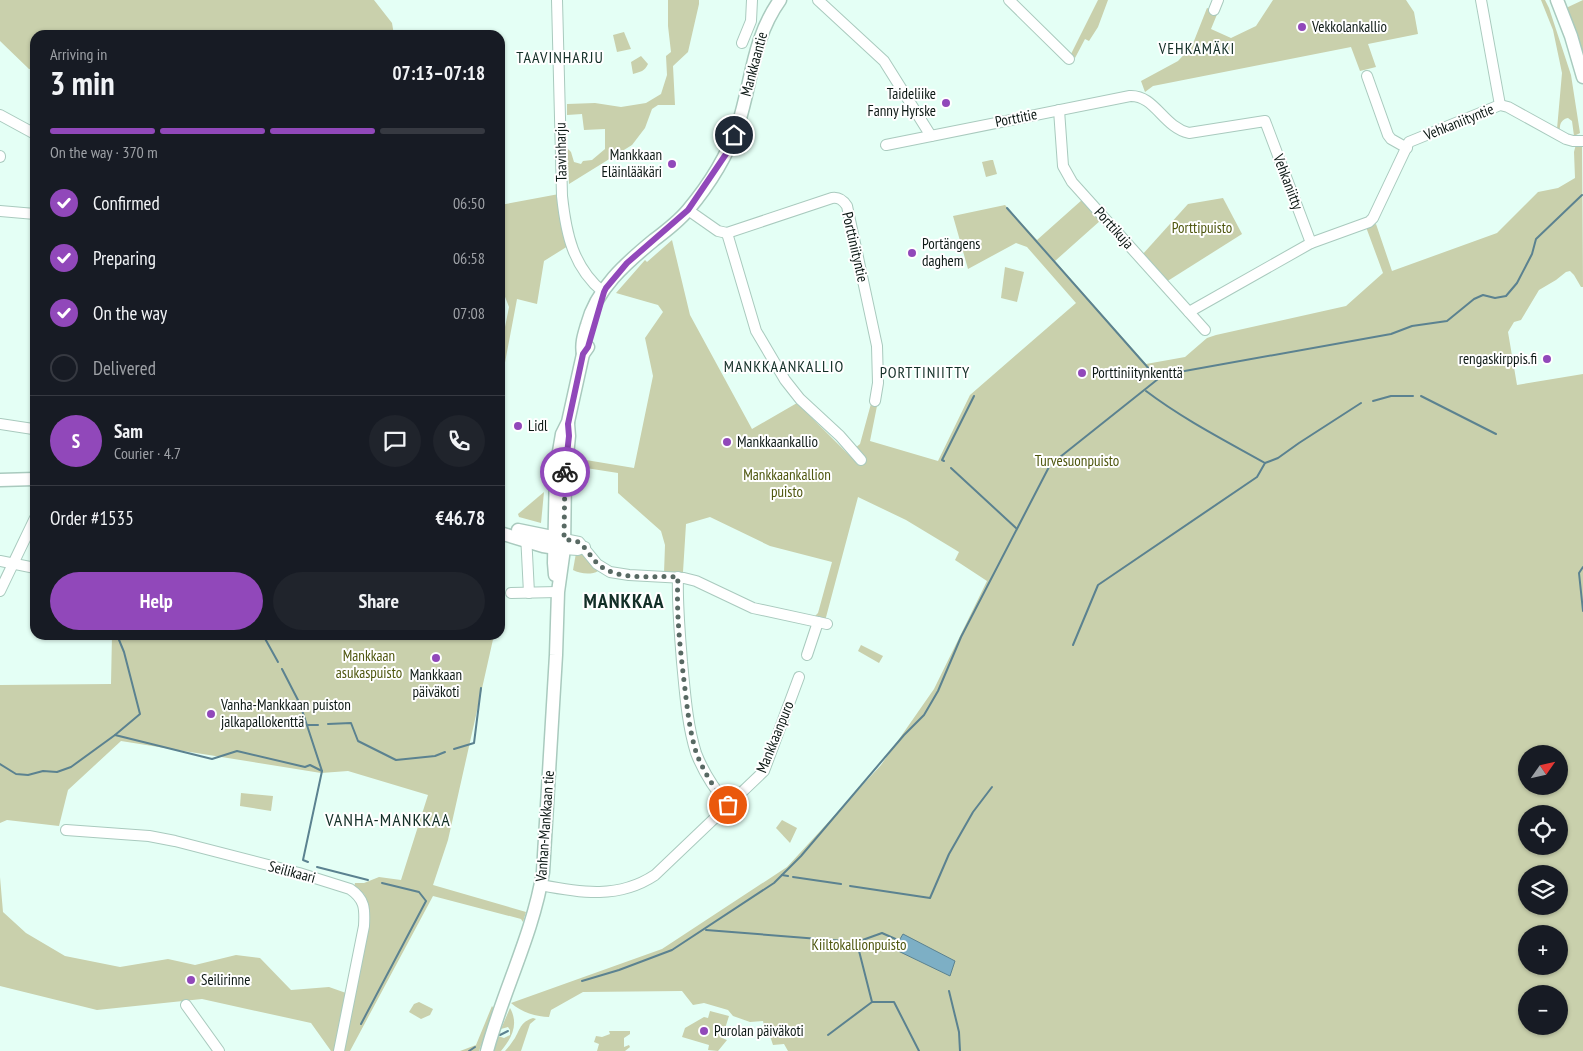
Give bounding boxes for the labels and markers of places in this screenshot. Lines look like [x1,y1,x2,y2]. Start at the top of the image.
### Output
place label: Vekkolankallio [1311,17,1387,36]
marker: Vekkolankallio [1296,21,1308,33]
place label: Taideliike Fanny Hyrske [868,84,936,120]
marker: Taideliike Fanny Hyrske [940,97,952,109]
pin [713,114,755,156]
place label: Mankkaan Eläinlääkäri [602,145,662,181]
marker: Mankkaan Eläinlääkäri [666,158,678,170]
place label: Portängens daghem [922,234,980,270]
marker: Portängens daghem [906,247,918,259]
place label: rengaskirppis.fi [1459,349,1537,368]
marker: rengaskirppis.fi [1541,353,1553,365]
place label: Porttiniitynkenttä [1092,363,1183,382]
marker: Porttiniitynkenttä [1076,367,1088,379]
place label: Lidl [528,416,548,435]
marker: Lidl [512,420,524,432]
place label: Mankkaankallio [737,432,818,451]
marker: Mankkaankallio [721,436,733,448]
marker: Mankkaan päiväkoti [430,652,442,664]
place label: Mankkaan päiväkoti [410,665,462,701]
place label: Vanha-Mankkaan puiston jalkapallokenttä [220,695,351,731]
marker: Vanha-Mankkaan puiston jalkapallokenttä [205,708,217,720]
pin [707,784,749,826]
place label: Seilirinne [201,970,250,989]
marker: Seilirinne [185,974,197,986]
place label: Purolan päiväkoti [714,1021,804,1040]
marker: Purolan päiväkoti [698,1025,710,1037]

